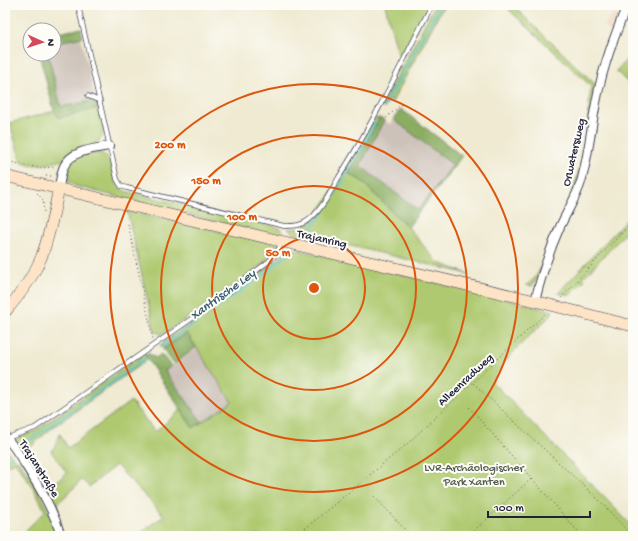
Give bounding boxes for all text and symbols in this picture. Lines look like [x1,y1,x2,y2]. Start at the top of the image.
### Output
north arrow [22,22,62,62]
text: N [44,39,56,46]
street label: Orwatersweg [560,117,590,188]
text: 200 m [155,139,186,153]
text: 150 m [190,175,221,189]
text: 100 m [226,211,257,225]
street label: Trajanring [294,227,348,253]
text: 50 m [266,247,291,261]
water label: Xantrische Ley [188,265,260,324]
centre of rings [307,281,321,295]
street label: Alleenradweg [436,351,497,410]
street label: Trajanstraße [15,437,62,501]
park label: LVR-Archäologischer Park Xanten [424,462,526,490]
scale bar [488,493,590,519]
text: 100 m [493,502,524,516]

